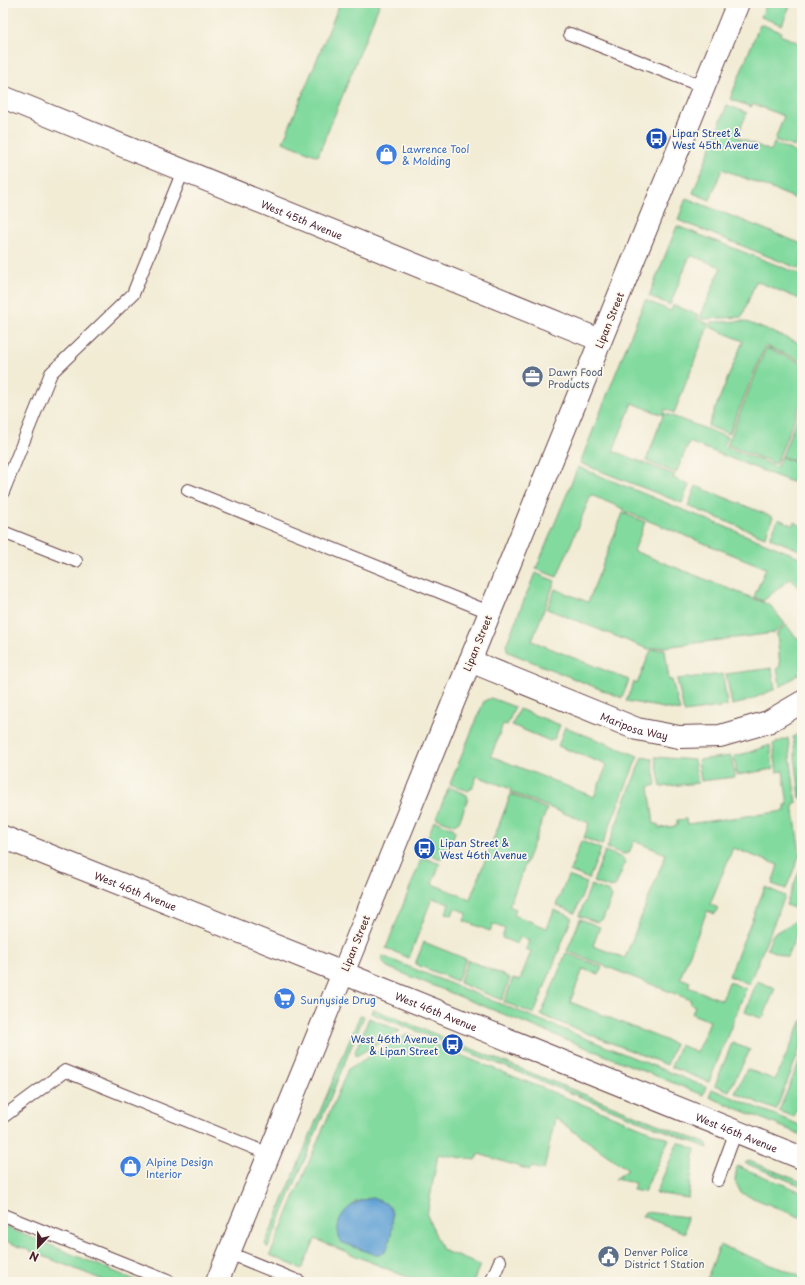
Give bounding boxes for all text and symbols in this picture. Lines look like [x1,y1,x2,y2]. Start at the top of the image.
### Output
bus stop icon: Lipan Street & West 45th Avenue [643,125,669,151]
place label: Lipan Street & West 45th Avenue [672,125,759,152]
shop icon: Lawrence Tool & Molding [373,141,399,167]
place label: Lawrence Tool & Molding [402,141,469,168]
street label: West 45th Avenue [259,195,346,242]
street label: Lipan Street [591,290,627,350]
office icon: Dawn Food Products [520,364,546,390]
place label: Dawn Food Products [548,364,603,391]
street label: Lipan Street [459,613,495,673]
street label: Mariposa Way [599,708,670,742]
bus stop icon: Lipan Street & West 46th Avenue [412,835,438,861]
place label: Lipan Street & West 46th Avenue [440,835,528,862]
street label: West 46th Avenue [92,867,180,914]
street label: Lipan Street [337,913,373,973]
supermarket icon: Sunnyside Drug [272,986,298,1012]
street label: West 46th Avenue [393,987,480,1034]
place label: Sunnyside Drug [300,992,376,1008]
place label: West 46th Avenue & Lipan Street [351,1031,439,1058]
bus stop icon: West 46th Avenue & Lipan Street [440,1031,466,1057]
street label: West 46th Avenue [694,1108,781,1155]
shop icon: Alpine Design Interior [117,1154,143,1180]
place label: Alpine Design Interior [146,1154,213,1181]
north arrow [18,1227,58,1267]
public building icon: Denver Police District 1 Station [596,1244,622,1270]
place label: Denver Police District 1 Station [624,1244,705,1271]
text: N [27,1247,41,1266]

